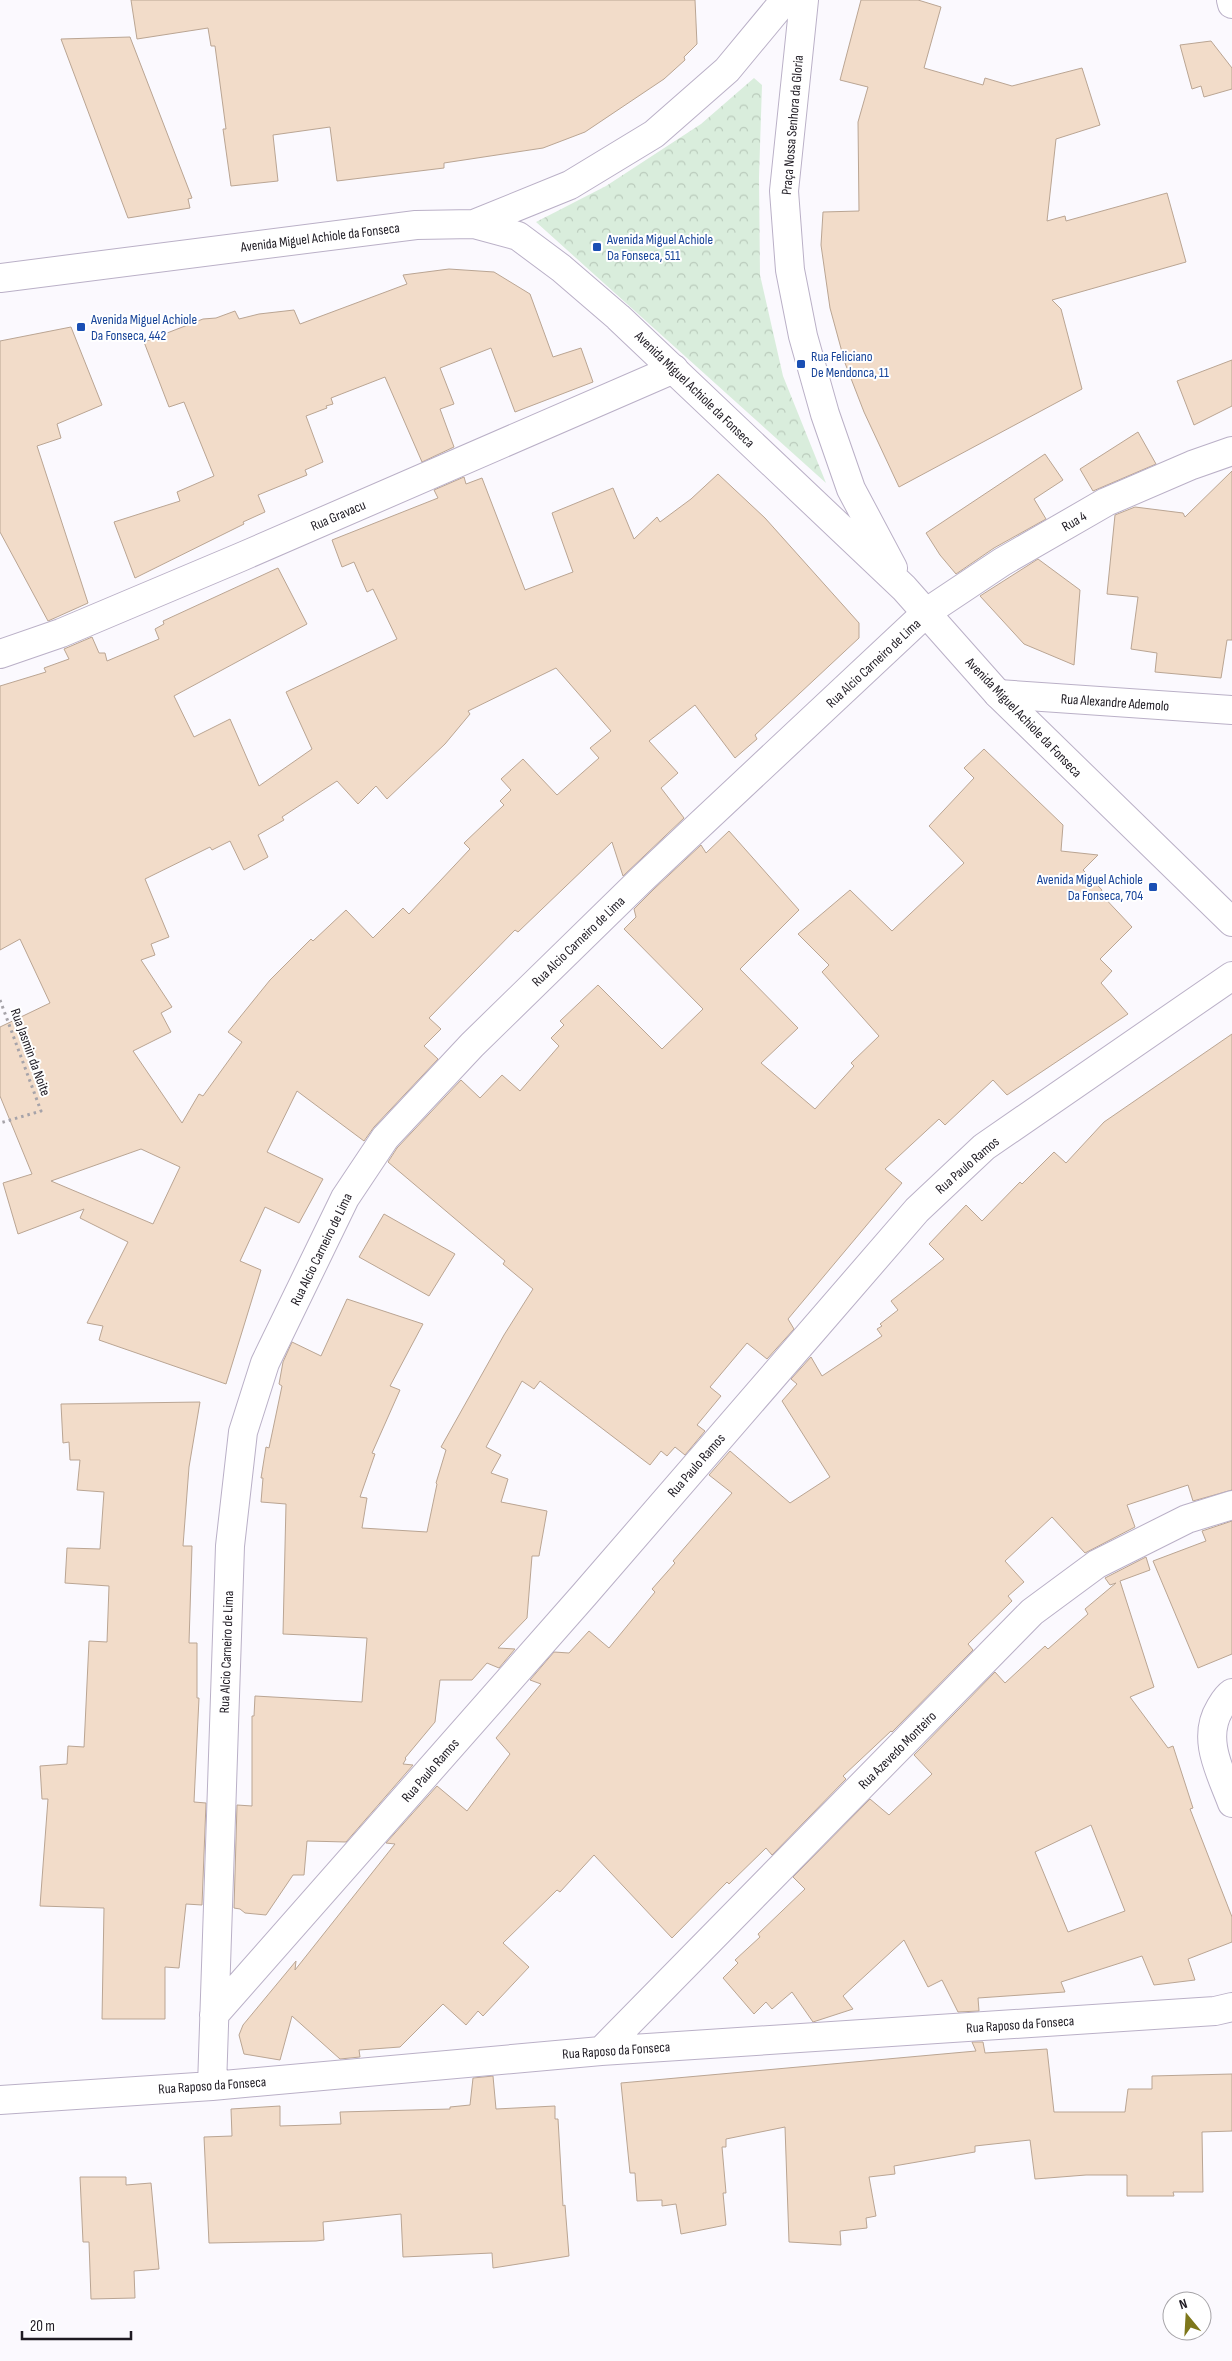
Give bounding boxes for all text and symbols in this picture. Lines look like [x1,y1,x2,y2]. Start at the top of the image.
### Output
street label: Praça Nossa Senhora da Gloria [778,54,807,196]
street label: Avenida Miguel Achiole da Fonseca [239,219,401,256]
place label: Avenida Miguel Achiole Da Fonseca, 511 [606,231,713,264]
marker: Avenida Miguel Achiole Da Fonseca, 511 [591,241,603,253]
place label: Avenida Miguel Achiole Da Fonseca, 442 [90,311,197,344]
marker: Avenida Miguel Achiole Da Fonseca, 442 [75,321,87,333]
street label: Avenida Miguel Achiole da Fonseca [630,327,758,451]
place label: Rua Feliciano De Mendonca, 11 [811,348,889,381]
marker: Rua Feliciano De Mendonca, 11 [795,358,807,370]
street label: Rua Gravacu [308,496,368,535]
street label: Rua 4 [1059,508,1090,535]
street label: Rua Alcio Carneiro de Lima [823,615,924,711]
street label: Avenida Miguel Achiole da Fonseca [961,653,1085,781]
street label: Rua Alexandre Ademolo [1060,690,1170,715]
place label: Avenida Miguel Achiole Da Fonseca, 704 [1036,871,1143,904]
marker: Avenida Miguel Achiole Da Fonseca, 704 [1147,881,1159,893]
street label: Rua Alcio Carneiro de Lima [528,893,628,990]
street label: Rua Jasmin da Noite [7,1006,54,1098]
street label: Rua Paulo Ramos [932,1133,1003,1198]
street label: Rua Alcio Carneiro de Lima [287,1190,356,1308]
street label: Rua Paulo Ramos [664,1430,729,1501]
street label: Rua Alcio Carneiro de Lima [216,1590,237,1714]
street label: Rua Azevedo Monteiro [855,1708,940,1793]
street label: Rua Paulo Ramos [398,1735,463,1806]
street label: Rua Raposo da Fonseca [966,2012,1075,2037]
street label: Rua Raposo da Fonseca [562,2038,671,2063]
street label: Rua Raposo da Fonseca [158,2073,267,2098]
north arrow [1162,2291,1212,2341]
text: N [1177,2295,1189,2313]
scale bar [22,2308,131,2340]
text: 20 m [30,2317,55,2336]

